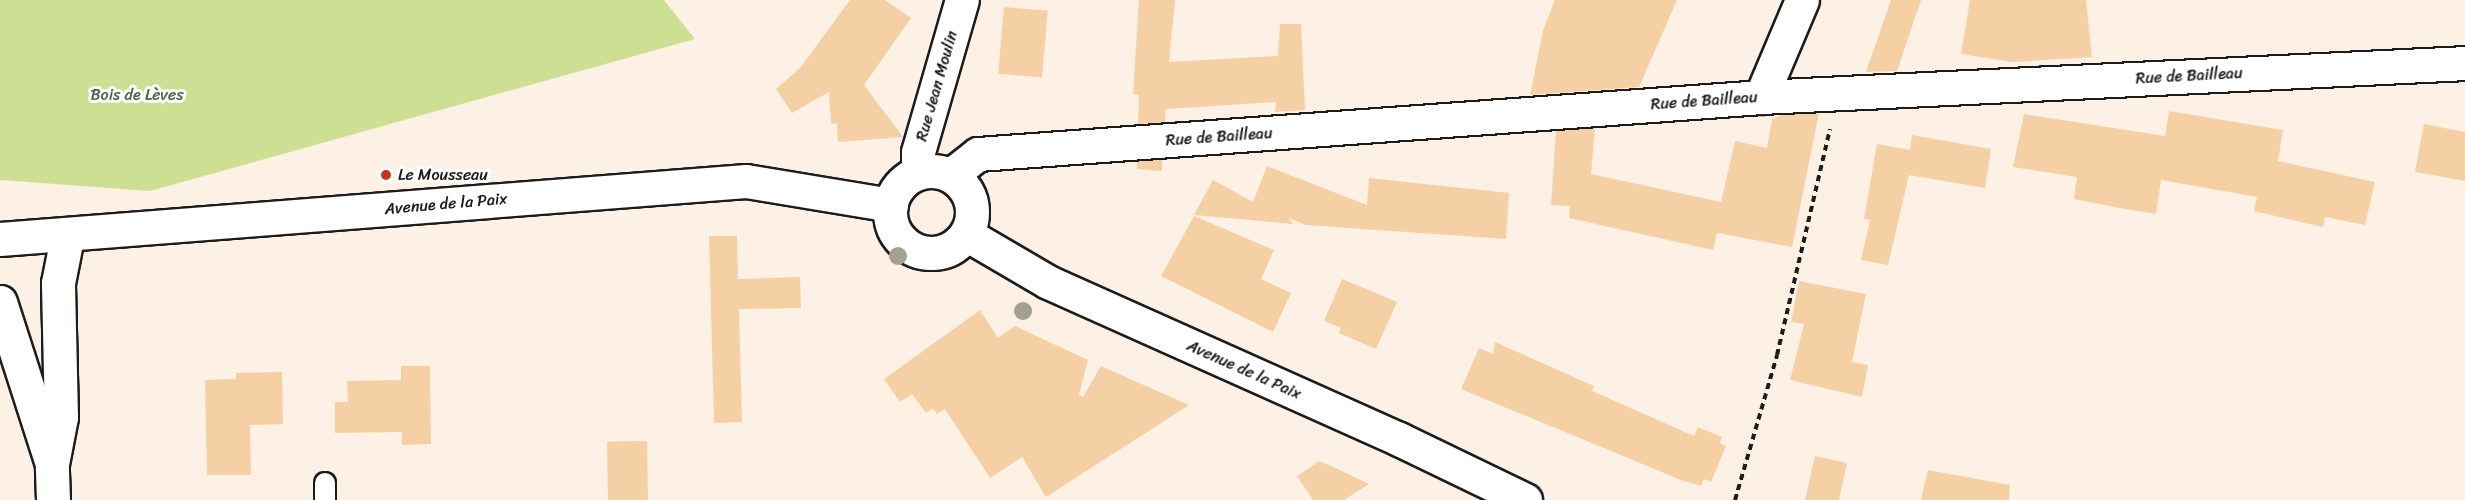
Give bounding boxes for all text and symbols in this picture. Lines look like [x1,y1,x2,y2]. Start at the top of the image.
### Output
street label: Rue Jean Moulin [912,28,962,144]
street label: Rue de Bailleau [2135,64,2243,88]
park label: Bois de Lèves [90,85,184,105]
street label: Rue de Bailleau [1650,88,1758,114]
street label: Rue de Bailleau [1165,124,1273,150]
place label: Le Mousseau [398,165,487,185]
marker: Le Mousseau [379,168,393,182]
street label: Avenue de la Paix [384,189,508,219]
street label: Avenue de la Paix [1184,336,1304,404]

